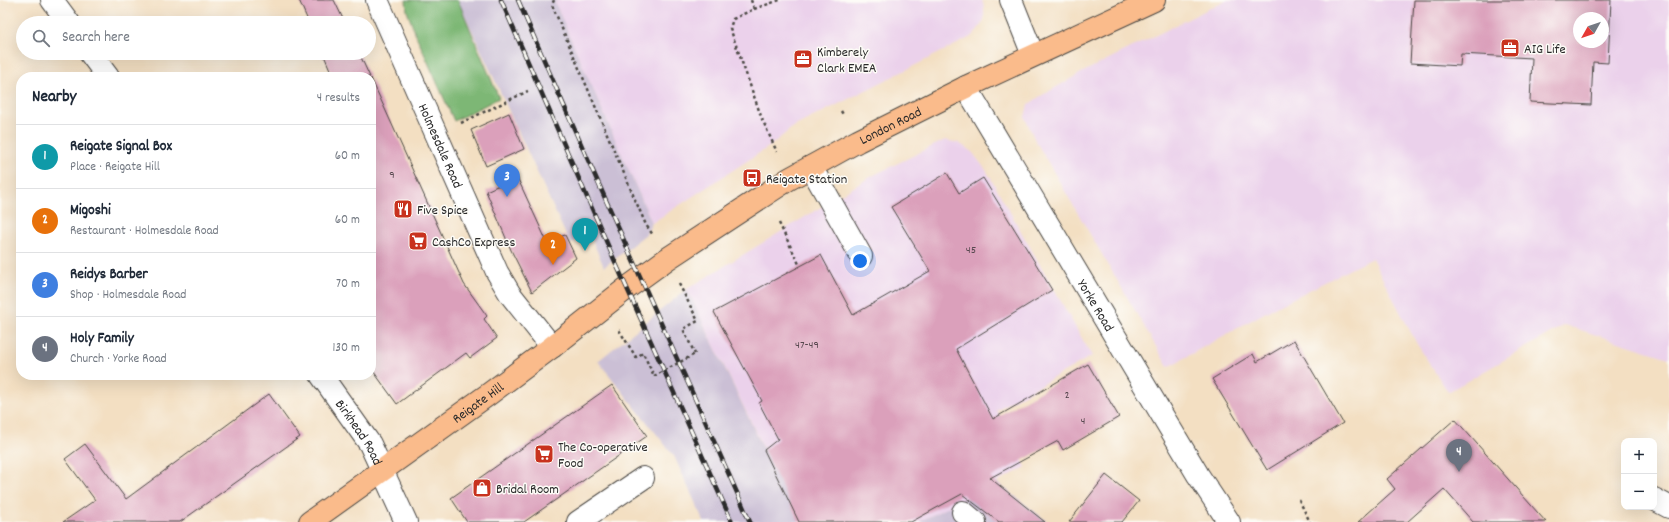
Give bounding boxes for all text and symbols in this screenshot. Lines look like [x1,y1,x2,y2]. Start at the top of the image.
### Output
north arrow [1573,12,1609,48]
search box [16,16,376,60]
icon: search [30,27,52,49]
text: Search here [62,27,130,49]
office icon: AIG Life [1499,37,1521,59]
place label: AIG Life [1524,40,1566,60]
place label: Kimberely Clark EMEA [817,43,877,79]
office icon: Kimberely Clark EMEA [792,48,814,70]
text: Nearby [32,86,76,110]
text: 4 results [317,89,360,108]
street label: Holmesdale Road [412,101,467,192]
street label: London Road [856,103,925,151]
text: Reigate Signal Box [70,136,172,158]
text: 1 [44,147,46,166]
text: 60 m [335,147,360,166]
text: Place · Reigate Hill [70,158,160,177]
pin: 3 [494,164,520,197]
house number: 9 [389,167,395,184]
bus stop icon: Reigate Station [741,167,763,189]
place label: Reigate Station [766,170,847,190]
restaurant icon: Five Spice [392,198,414,220]
text: Migoshi [70,200,111,222]
place label: Five Spice [417,201,468,221]
text: 2 [42,211,48,230]
text: 60 m [335,211,360,230]
pin: 1 [572,218,598,251]
text: Restaurant · Holmesdale Road [70,222,219,241]
supermarket icon: CashCo Express [407,230,429,252]
pin: 2 [540,232,566,265]
place label: CashCo Express [432,233,515,253]
house number: 45 [966,242,976,259]
your location [850,251,870,271]
text: Reidys Barber [70,264,148,286]
text: 3 [42,275,48,294]
text: 70 m [336,275,360,294]
street label: Yorke Road [1071,276,1118,336]
text: Shop · Holmesdale Road [70,286,186,305]
text: Holy Family [70,328,134,350]
house number: 47-49 [795,337,819,354]
text: 4 [42,339,48,358]
text: 130 m [332,339,360,358]
text: Church · Yorke Road [70,350,167,369]
street label: Reigate Hill [449,378,509,429]
house number: 2 [1064,387,1070,404]
street label: Birkhead Road [329,396,387,469]
house number: 4 [1081,413,1086,430]
place label: The Co-operative Food [558,438,648,474]
map controls [1621,438,1657,510]
button: + [1621,438,1657,474]
pin: 4 [1446,439,1472,472]
supermarket icon: The Co-operative Food [533,443,555,465]
button: − [1621,474,1657,510]
shop icon: Bridal Room [471,477,493,499]
place label: Bridal Room [496,480,559,500]

